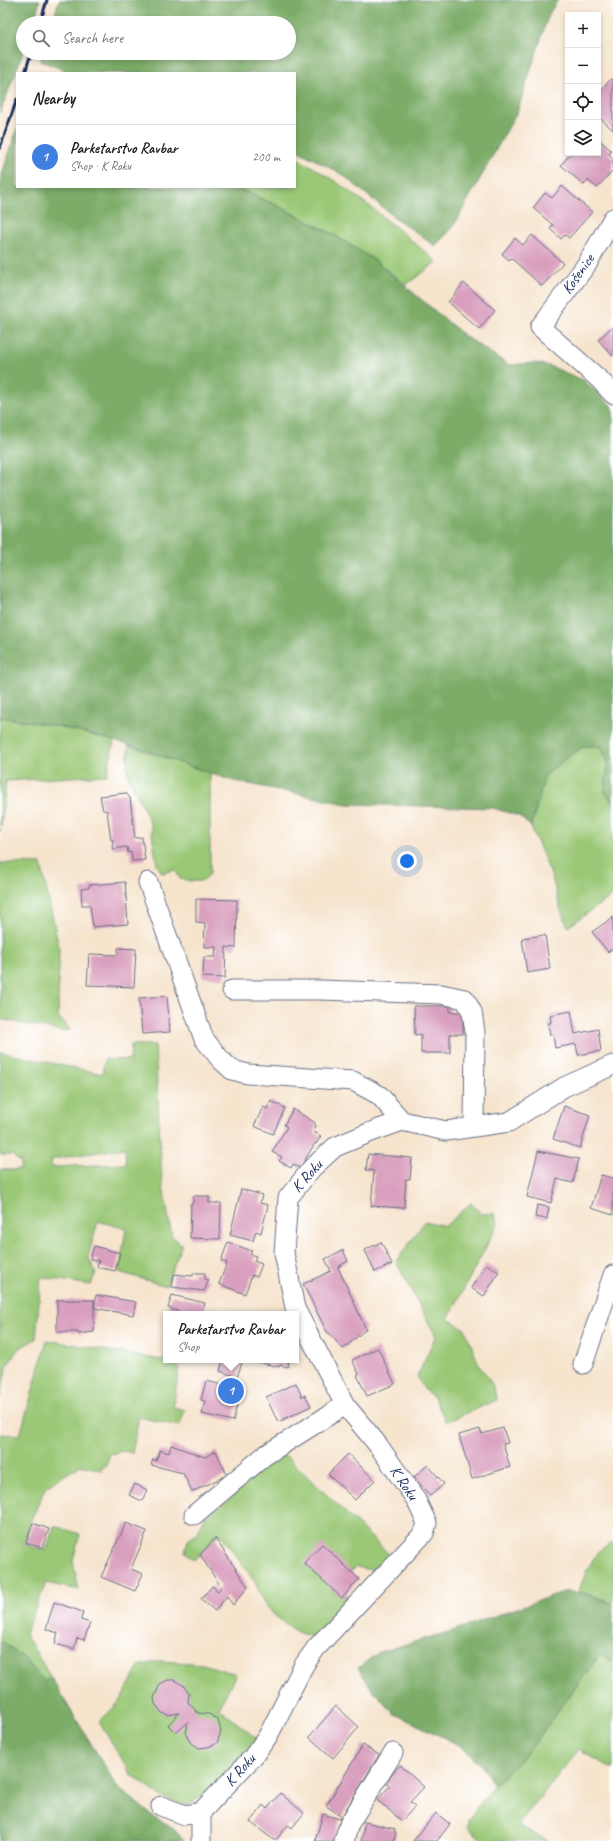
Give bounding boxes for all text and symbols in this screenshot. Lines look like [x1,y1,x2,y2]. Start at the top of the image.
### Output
map controls [565,12,601,156]
button: + [565,12,601,48]
search box [16,16,296,60]
icon: search [30,27,52,49]
text: Search here [62,29,123,48]
button: − [565,48,601,84]
button: locate [565,84,601,120]
text: Nearby [32,88,75,109]
button: layers [565,120,601,156]
text: Parketarstvo Ravbar [70,139,178,158]
text: 1 [42,149,48,165]
text: 200 m [252,149,280,165]
text: Shop · K Roku [70,158,131,174]
street label: Košenice [557,249,600,298]
your location [397,851,417,871]
street label: K Roku [287,1155,328,1197]
popup [163,1311,299,1363]
text: Parketarstvo Ravbar [177,1320,285,1339]
text: Shop [177,1339,199,1355]
pin: 1 [218,1376,244,1406]
street label: K Roku [385,1462,423,1505]
street label: K Roku [220,1749,261,1791]

